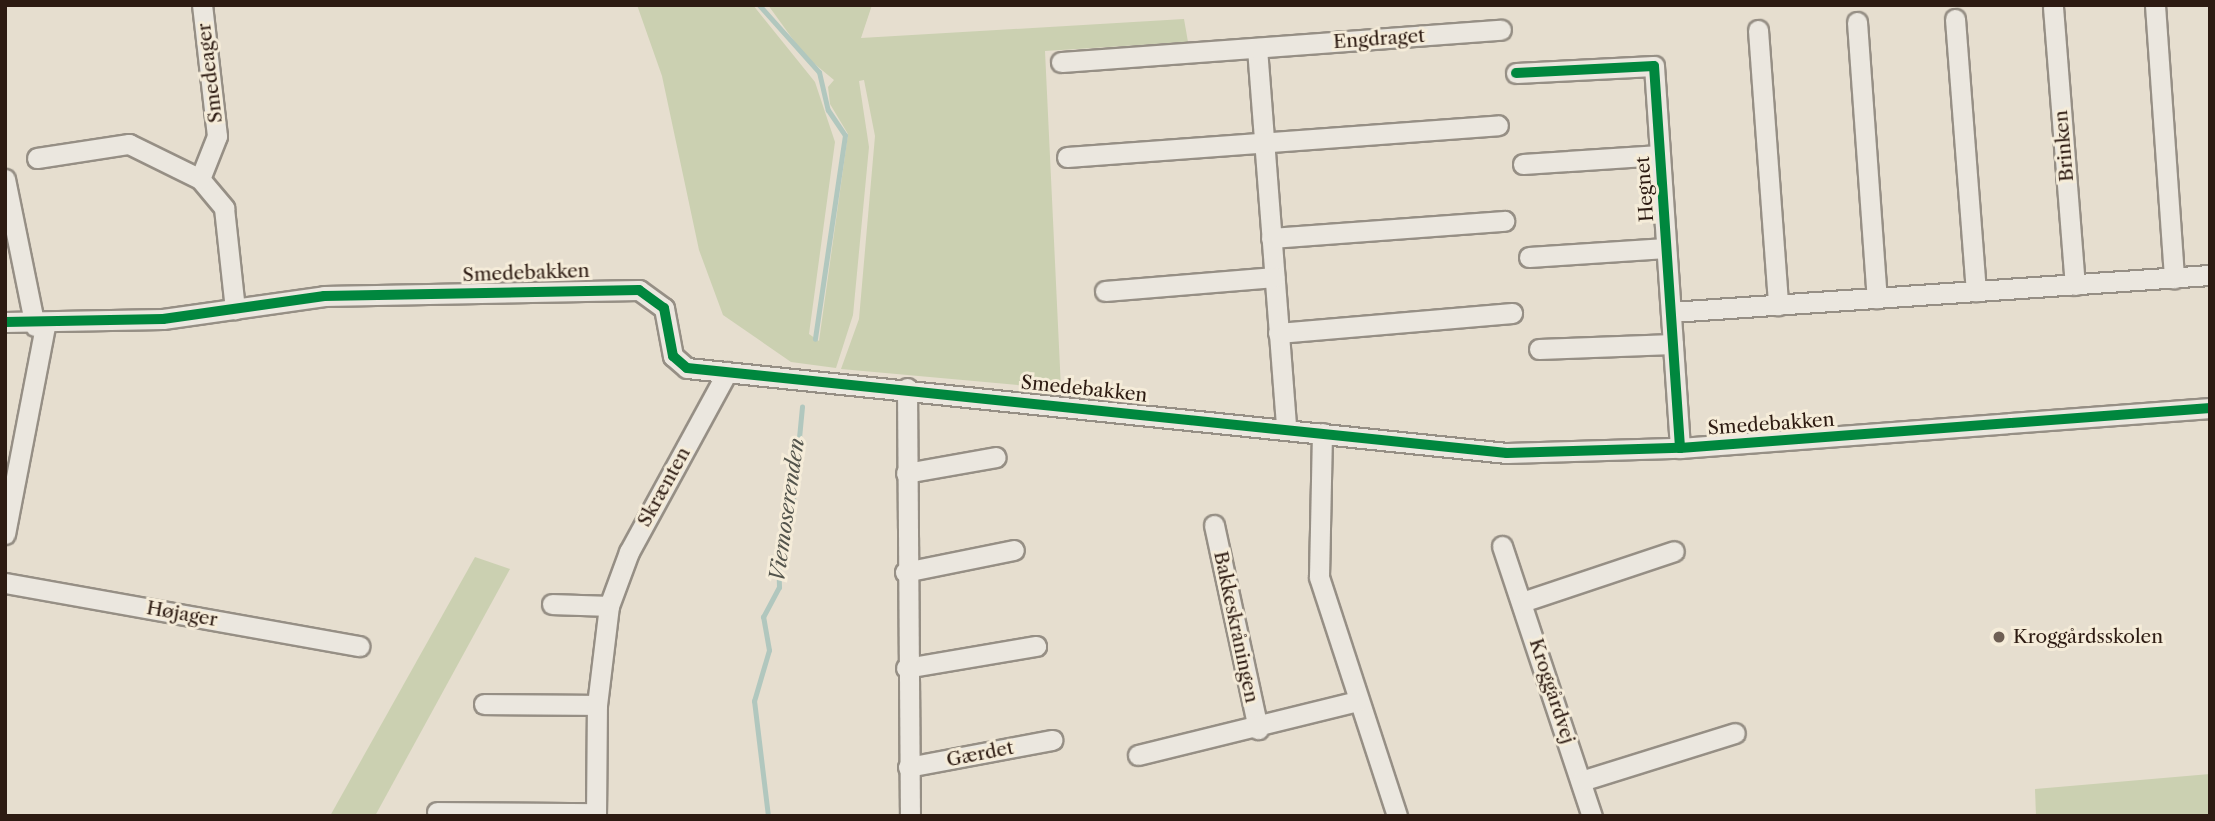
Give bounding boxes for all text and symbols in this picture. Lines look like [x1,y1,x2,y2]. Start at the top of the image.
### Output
street label: Smedeager [193,22,227,124]
street label: Engdraget [1332,24,1426,54]
street label: Brinken [2050,109,2078,183]
street label: Hegnet [1631,155,1659,223]
street label: Smedebakken [462,259,590,287]
street label: Smedebakken [1020,371,1148,407]
street label: Smedebakken [1707,408,1835,440]
water label: Viemoserenden [764,436,810,584]
street label: Skrænten [633,443,695,531]
street label: Bakkeskråningen [1209,549,1263,705]
street label: Højager [145,597,219,631]
place label: Kroggårdsskolen [2013,626,2163,648]
marker: Kroggårdsskolen [1991,629,2007,645]
street label: Kroggårdvej [1524,636,1580,746]
street label: Gærdet [945,736,1015,772]

